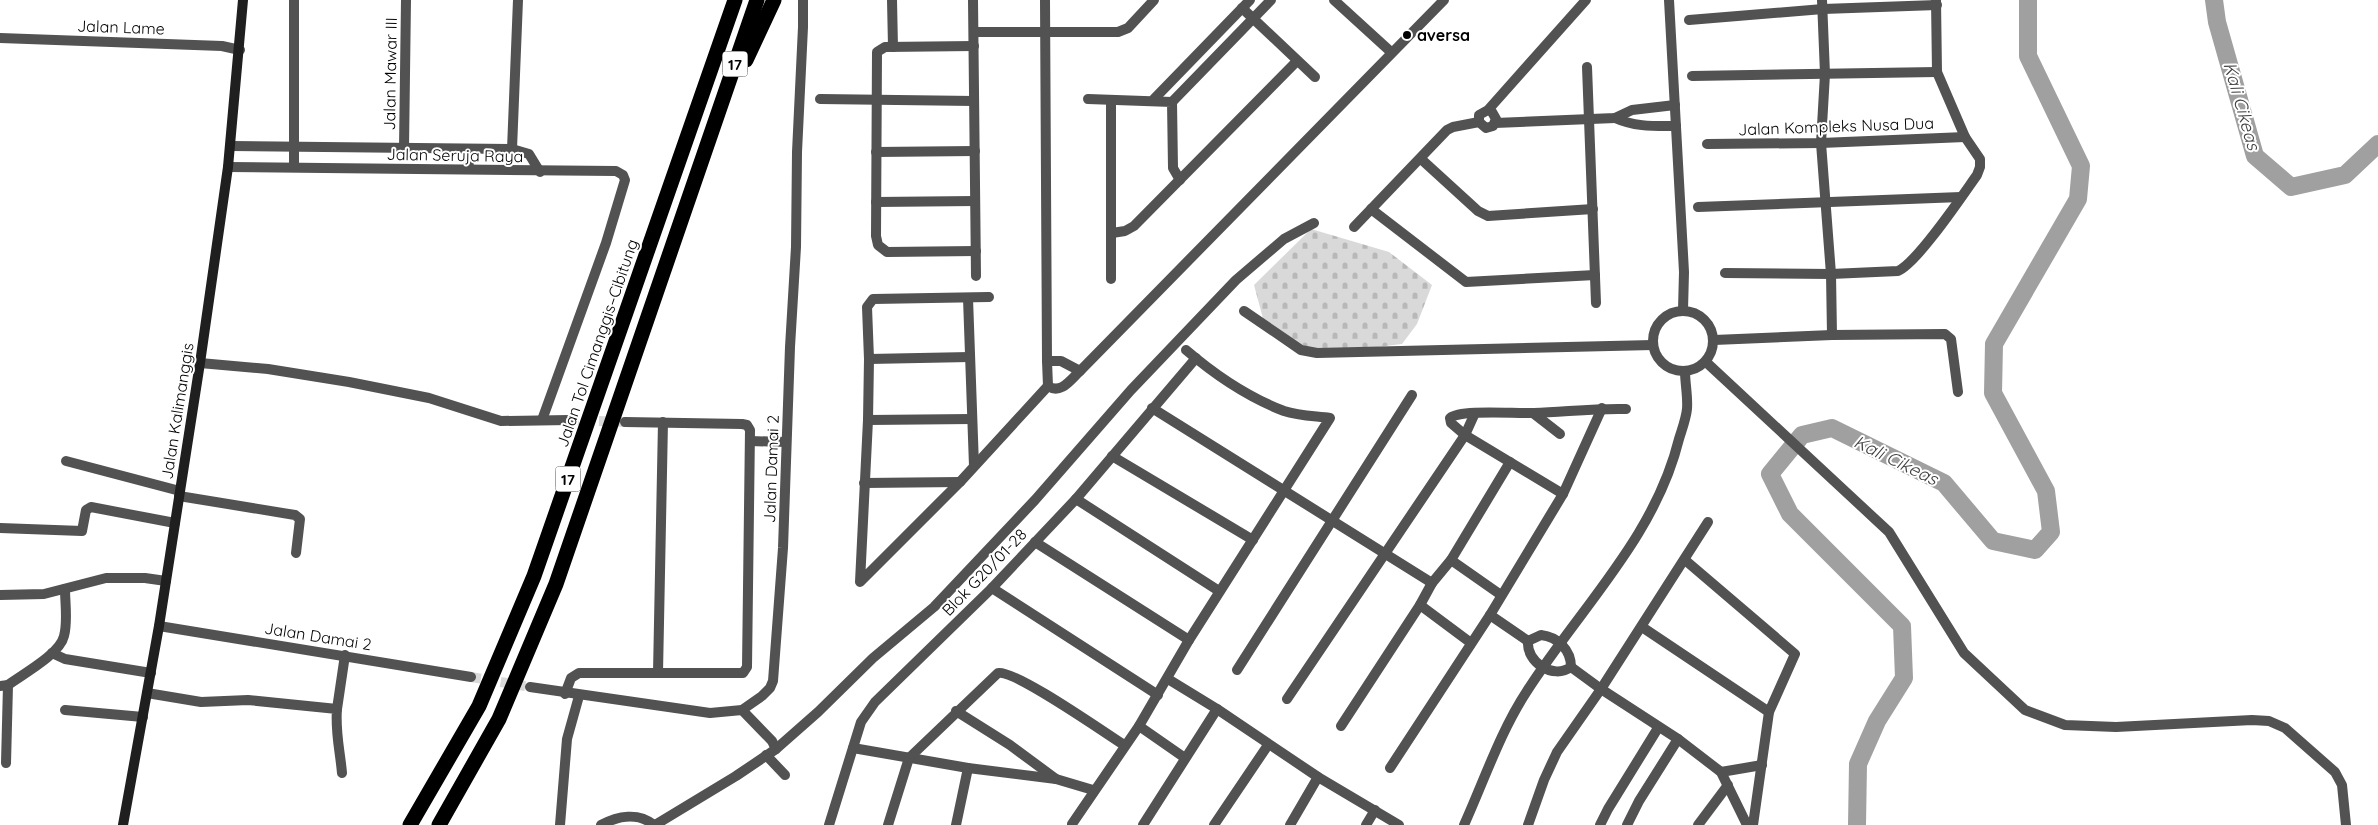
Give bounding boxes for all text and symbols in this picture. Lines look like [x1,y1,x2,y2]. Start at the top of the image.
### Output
street label: Jalan Lame [77,15,165,39]
street label: Jalan Mawar III [379,17,401,131]
place label: aversa [1417,25,1470,45]
marker: aversa [1401,29,1413,41]
road number: 17 [722,52,748,76]
water label: Kali Cikeas [2218,59,2266,154]
street label: Jalan Kompleks Nusa Dua [1738,113,1934,139]
street label: Jalan Seruja Raya [386,144,524,166]
street label: Jalan Tol Cimanggis–Cibitung [552,236,642,450]
street label: Jalan Kalimanggis [156,341,198,481]
street label: Jalan Damai 2 [759,415,783,523]
water label: Kali Cikeas [1850,430,1943,491]
road number: 17 [556,466,580,492]
street label: Blok G20/01-28 [937,524,1031,620]
street label: Jalan Damai 2 [263,618,373,654]

